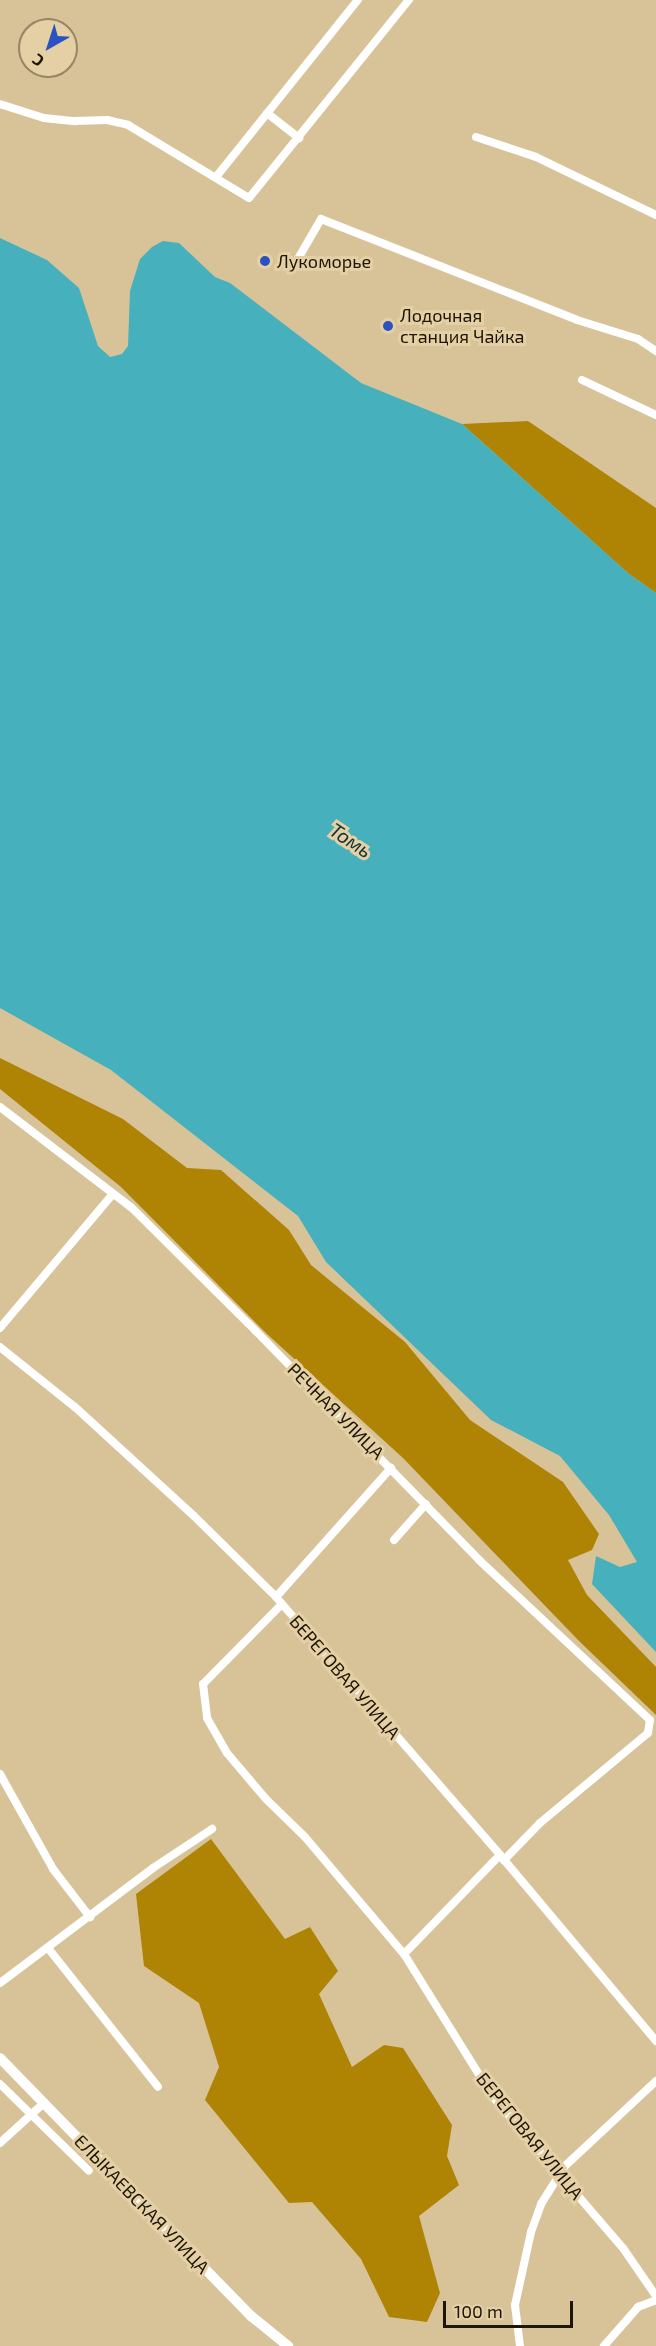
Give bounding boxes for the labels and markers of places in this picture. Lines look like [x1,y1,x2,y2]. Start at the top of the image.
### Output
place label: Лукоморье [277,250,371,272]
marker: Лукоморье [258,254,272,268]
place label: Лодочная станция Чайка [400,305,524,348]
marker: Лодочная станция Чайка [381,319,395,333]

